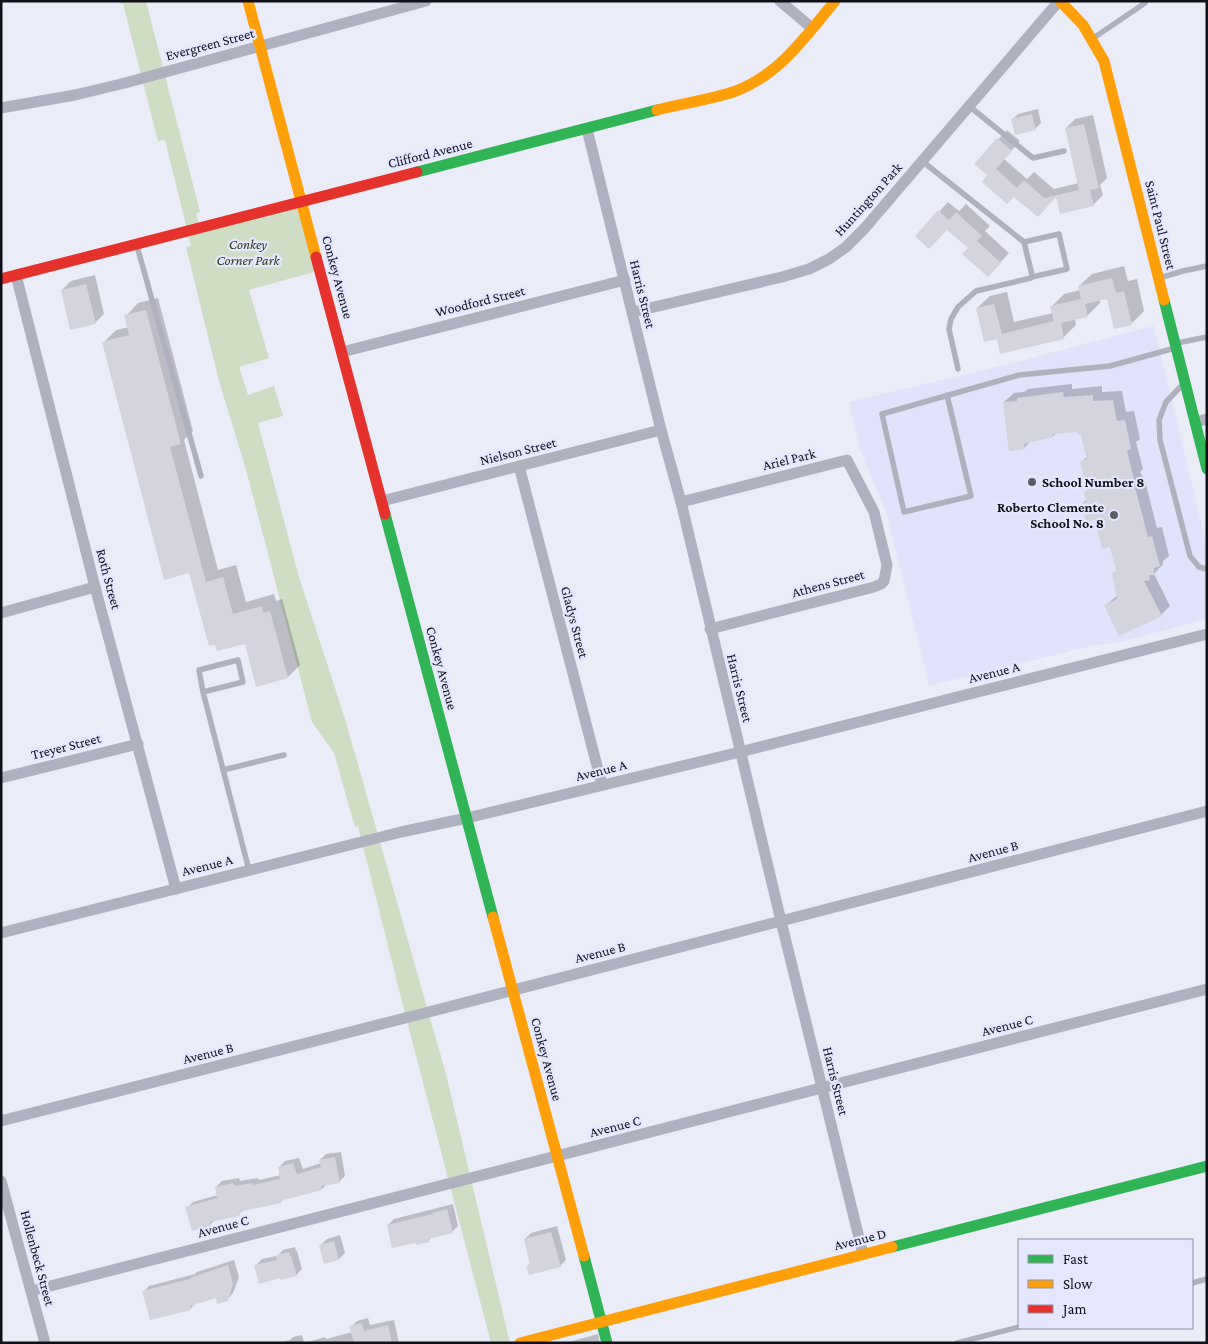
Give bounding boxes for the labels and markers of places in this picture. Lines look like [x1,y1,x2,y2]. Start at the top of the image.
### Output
place label: School Number 8 [1042,474,1144,490]
marker: School Number 8 [1026,476,1038,488]
place label: Roberto Clemente School No. 8 [997,499,1104,531]
marker: Roberto Clemente School No. 8 [1108,509,1120,521]

